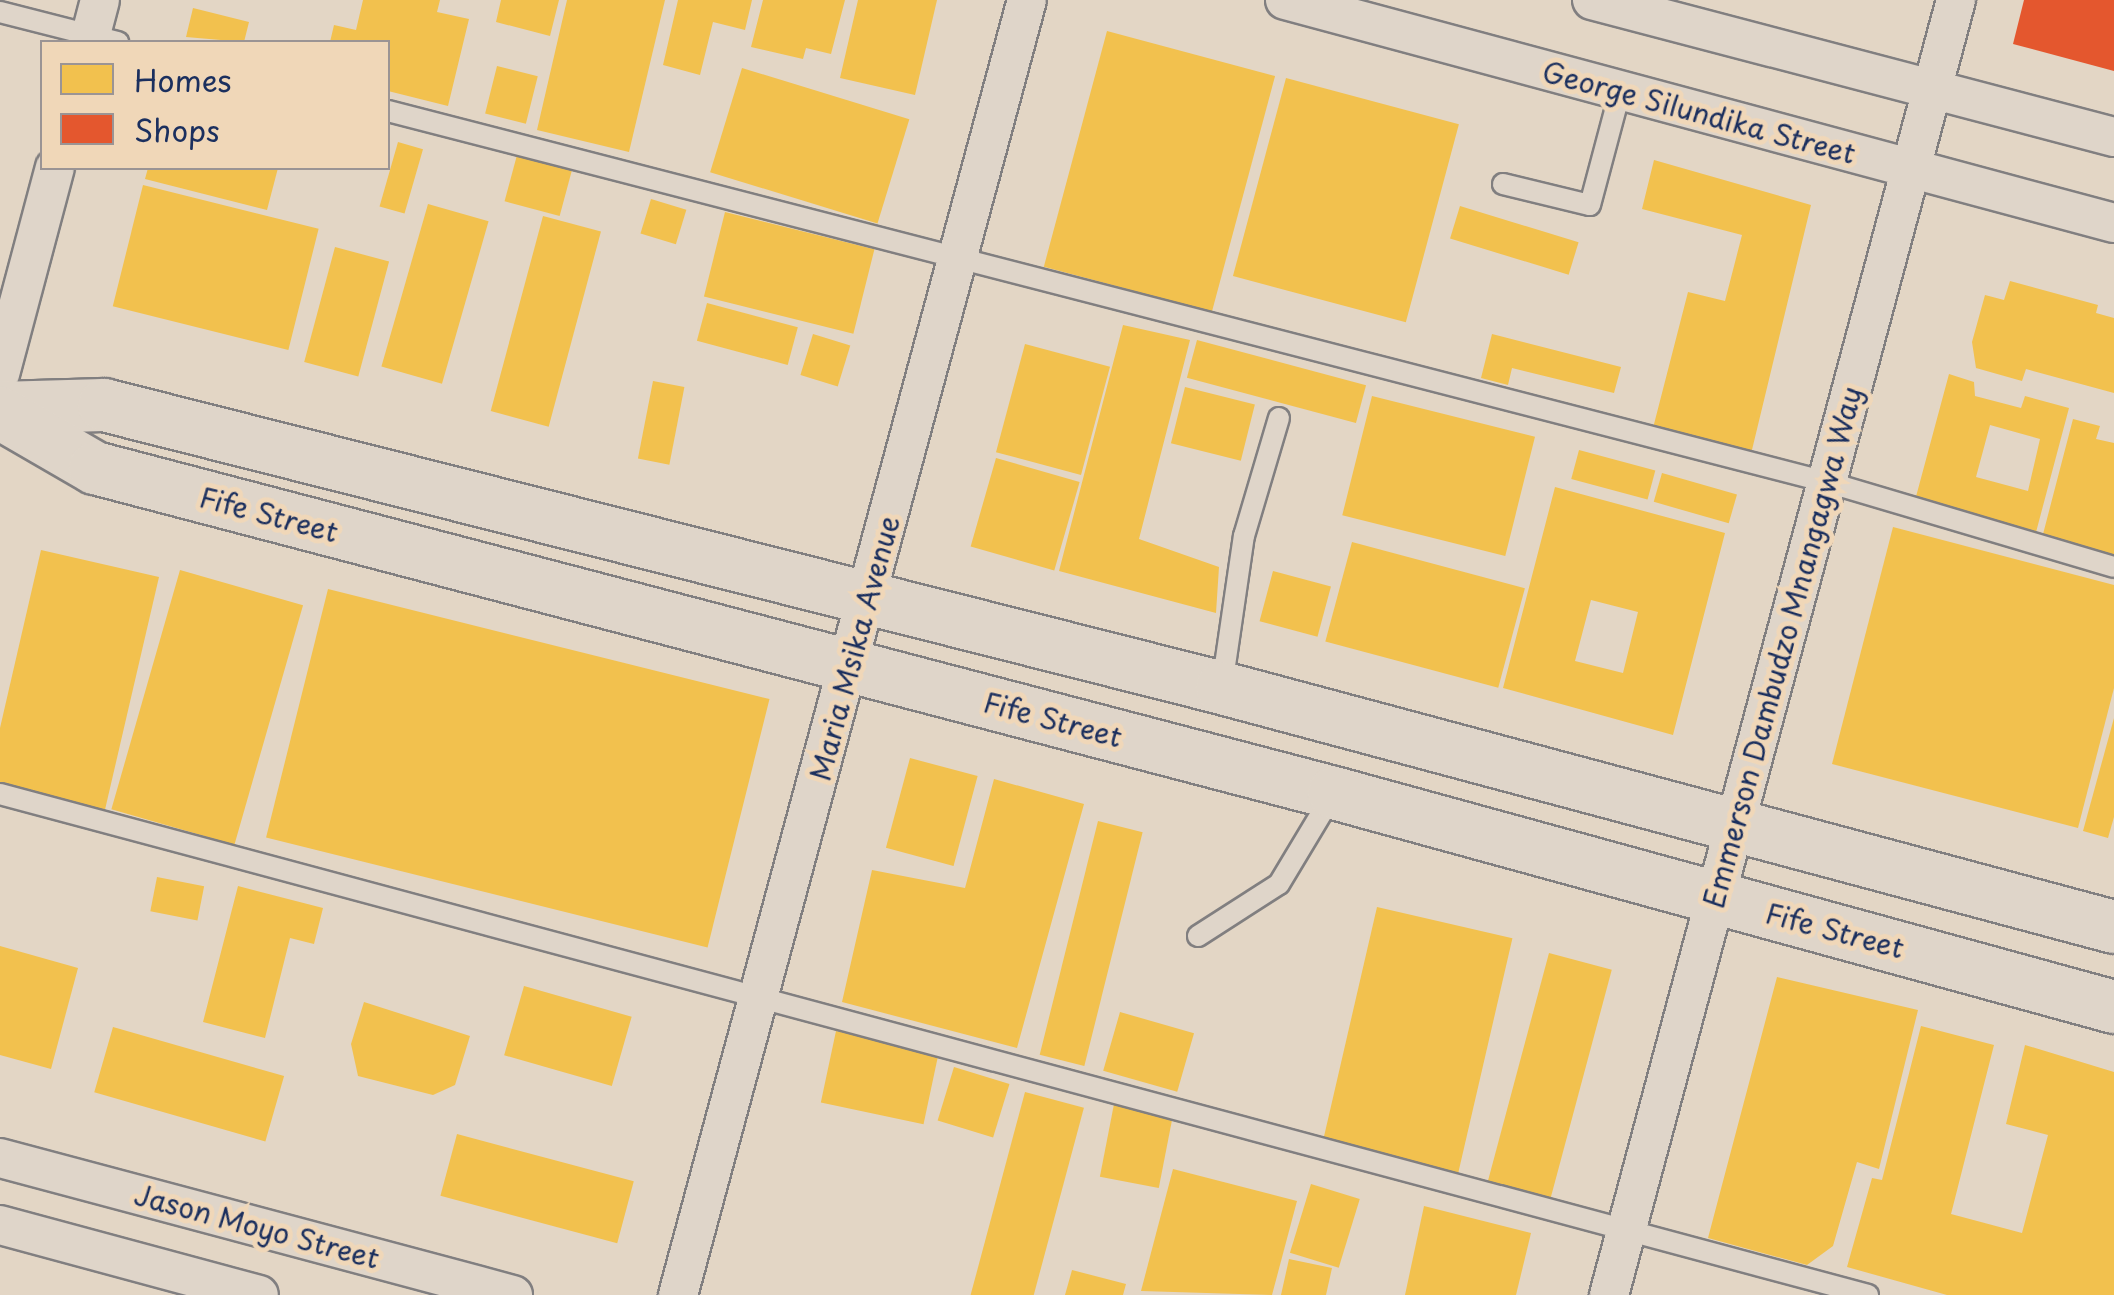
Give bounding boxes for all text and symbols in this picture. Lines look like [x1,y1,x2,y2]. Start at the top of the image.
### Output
legend [40,40,390,170]
street label: George Silundika Street [1538,54,1860,170]
text: Homes [134,57,231,102]
text: Shops [134,107,220,152]
street label: Emmerson Dambudzo Mnangagwa Way [1696,382,1868,912]
street label: Fife Street [196,479,342,549]
street label: Maria Msika Avenue [802,511,906,785]
street label: Fife Street [980,684,1126,754]
street label: Fife Street [1762,895,1908,965]
street label: Jason Moyo Street [130,1177,384,1275]

